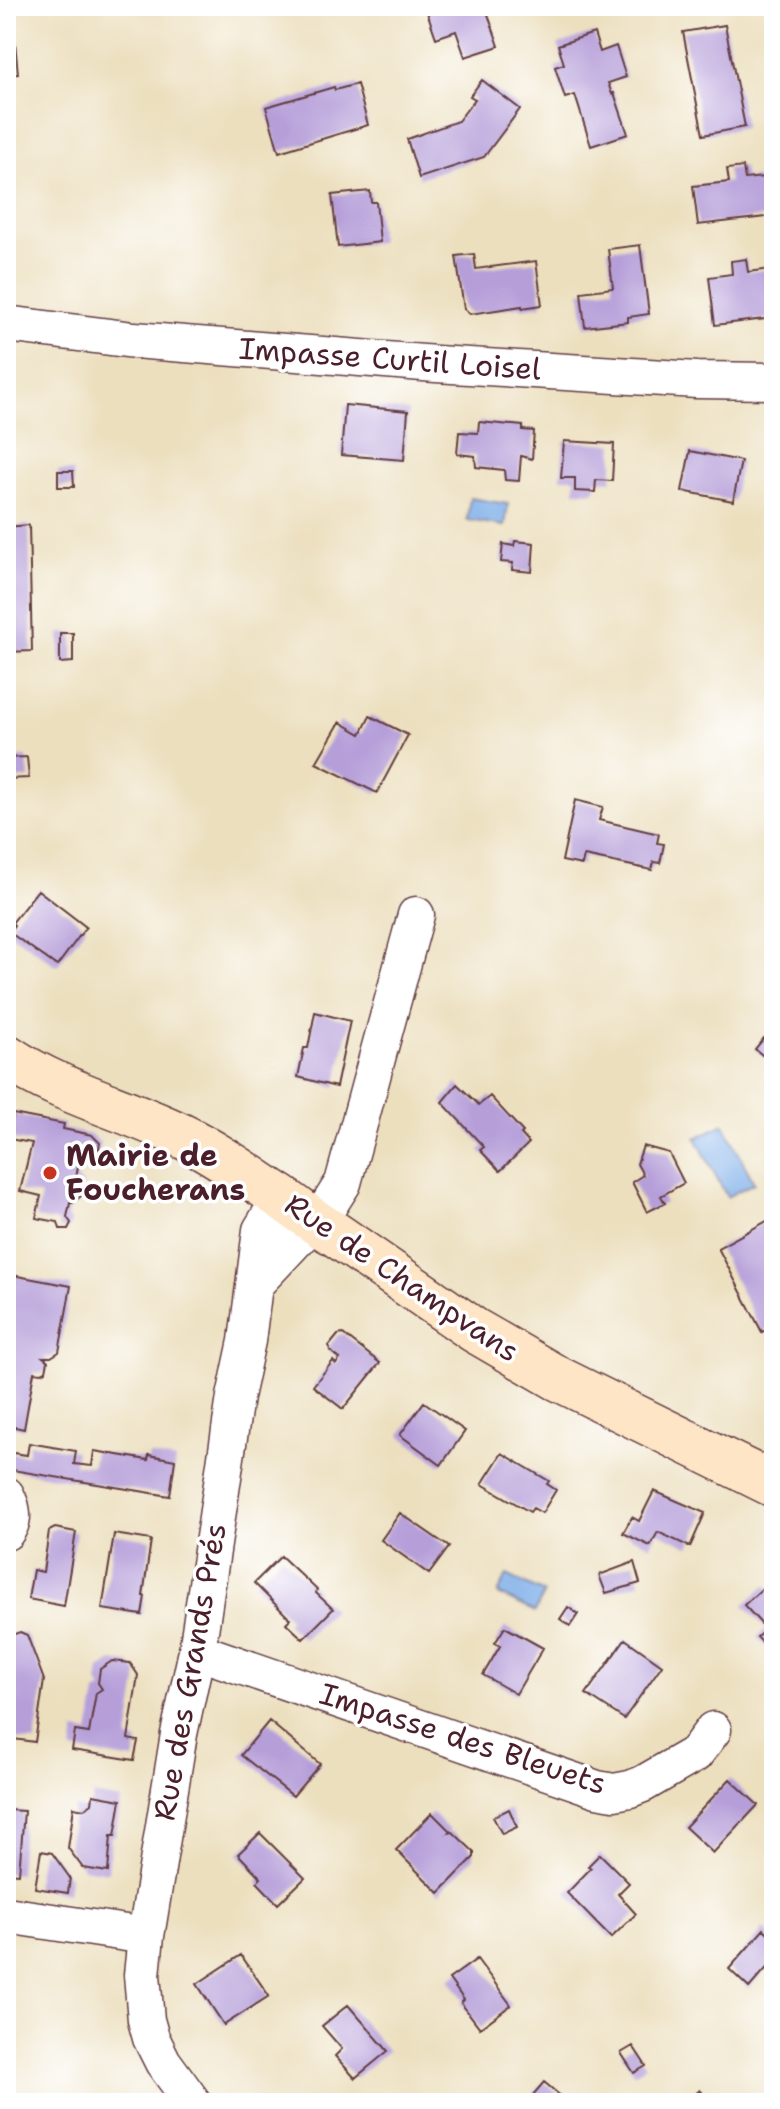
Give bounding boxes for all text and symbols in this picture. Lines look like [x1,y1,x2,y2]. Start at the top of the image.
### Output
street label: Impasse Curtil Loisel [238,327,542,390]
place label: Mairie de Foucherans [66,1135,245,1210]
marker: Mairie de Foucherans [41,1164,59,1182]
street label: Rue de Champvans [277,1184,528,1371]
street label: Rue des Grands Prés [143,1520,236,1824]
street label: Impasse des Bleuets [315,1673,612,1804]

